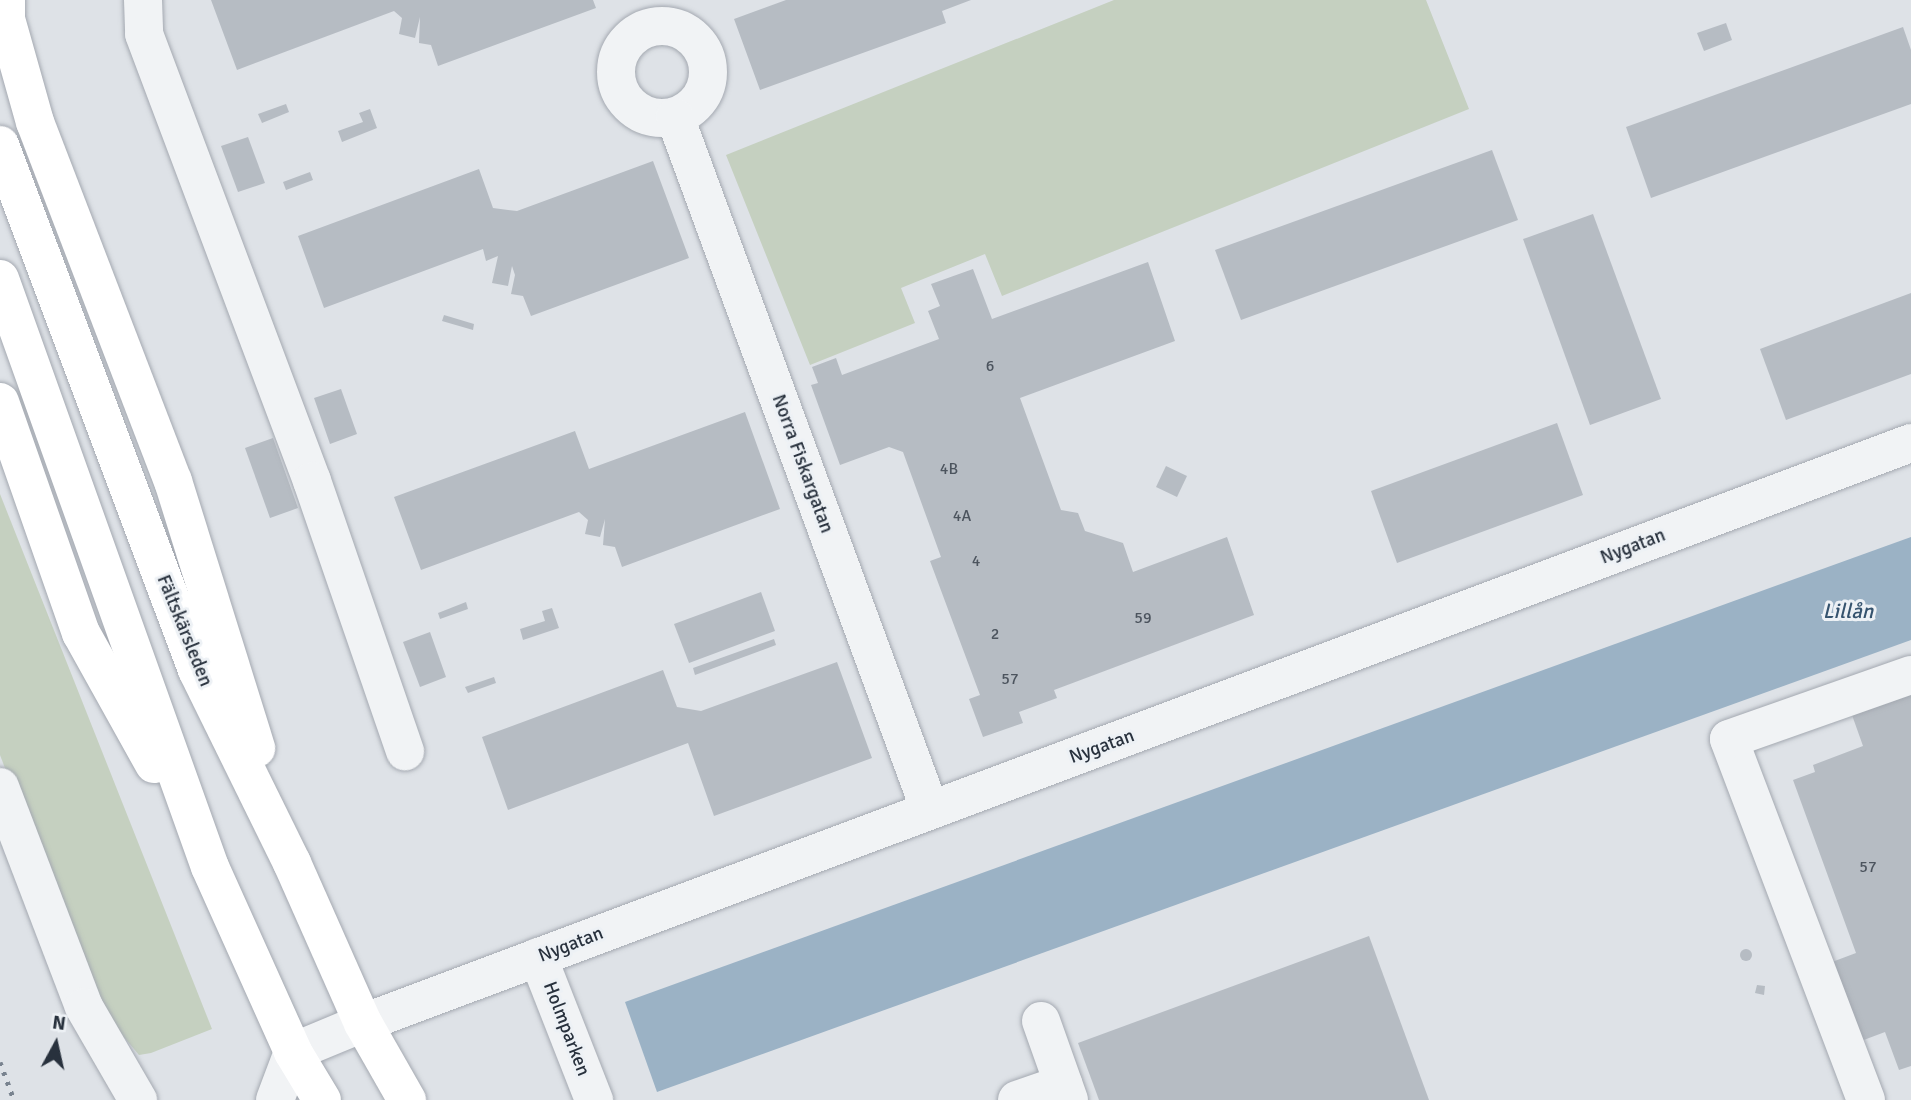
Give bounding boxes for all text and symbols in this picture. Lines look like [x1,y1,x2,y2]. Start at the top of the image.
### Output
house number: 6 [986,356,994,376]
street label: Norra Fiskargatan [766,392,838,536]
house number: 4B [940,459,958,479]
house number: 4A [953,506,971,526]
street label: Nygatan [1597,524,1669,570]
house number: 4 [972,551,980,571]
street label: Fältskärsleden [151,572,217,690]
water label: Lillån [1823,598,1873,624]
house number: 59 [1134,608,1152,628]
house number: 2 [991,624,999,644]
house number: 57 [1001,669,1019,689]
street label: Nygatan [1066,725,1138,769]
house number: 57 [1859,857,1877,877]
street label: Nygatan [535,922,607,968]
street label: Holmparken [538,979,594,1079]
north arrow [21,1009,91,1079]
text: N [51,1010,67,1036]

